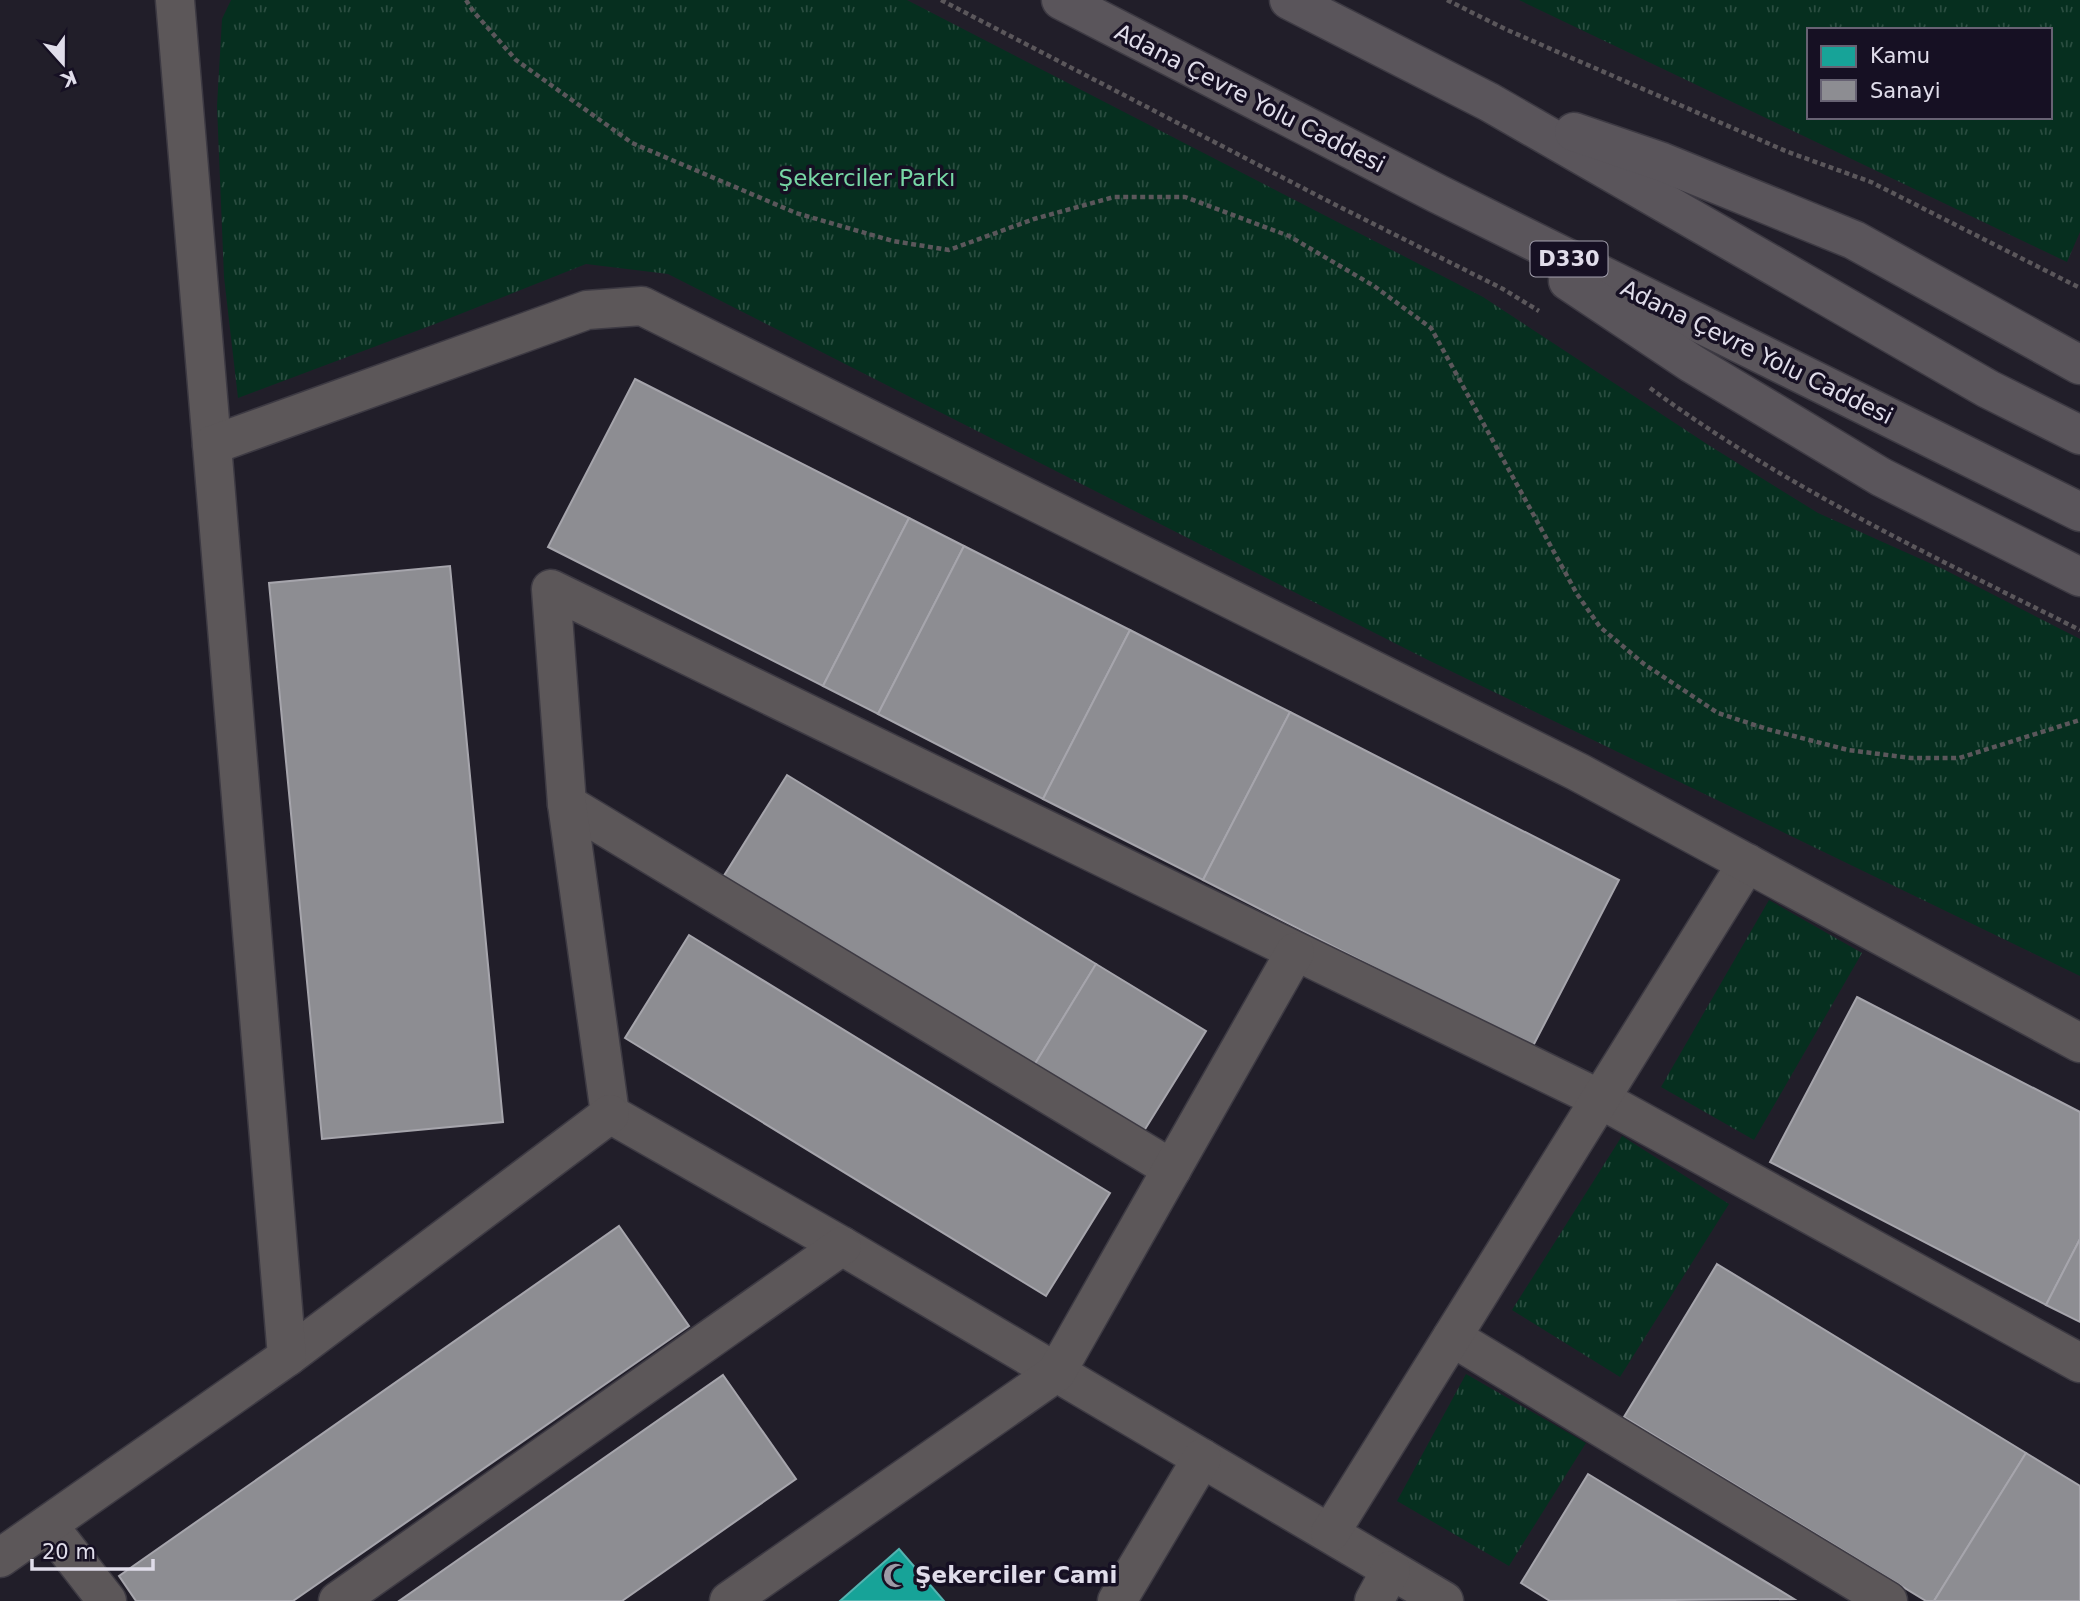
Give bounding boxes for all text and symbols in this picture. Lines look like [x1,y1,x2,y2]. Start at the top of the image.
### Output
street label: Adana Çevre Yolu Caddesi [1111,18,1389,178]
north arrow [28,28,98,98]
legend [1807,28,2052,119]
text: Kamu [1870,44,1930,68]
text: K [57,66,80,92]
text: Sanayi [1870,79,1941,103]
park label: Şekerciler Parkı [779,165,955,191]
road number: D330 [1530,242,1608,276]
street label: Adana Çevre Yolu Caddesi [1617,275,1897,429]
scale bar [32,1528,152,1572]
text: 20 m [42,1540,96,1564]
mosque icon: Şekerciler Cami [881,1561,909,1589]
place label: Şekerciler Cami [915,1562,1117,1588]

